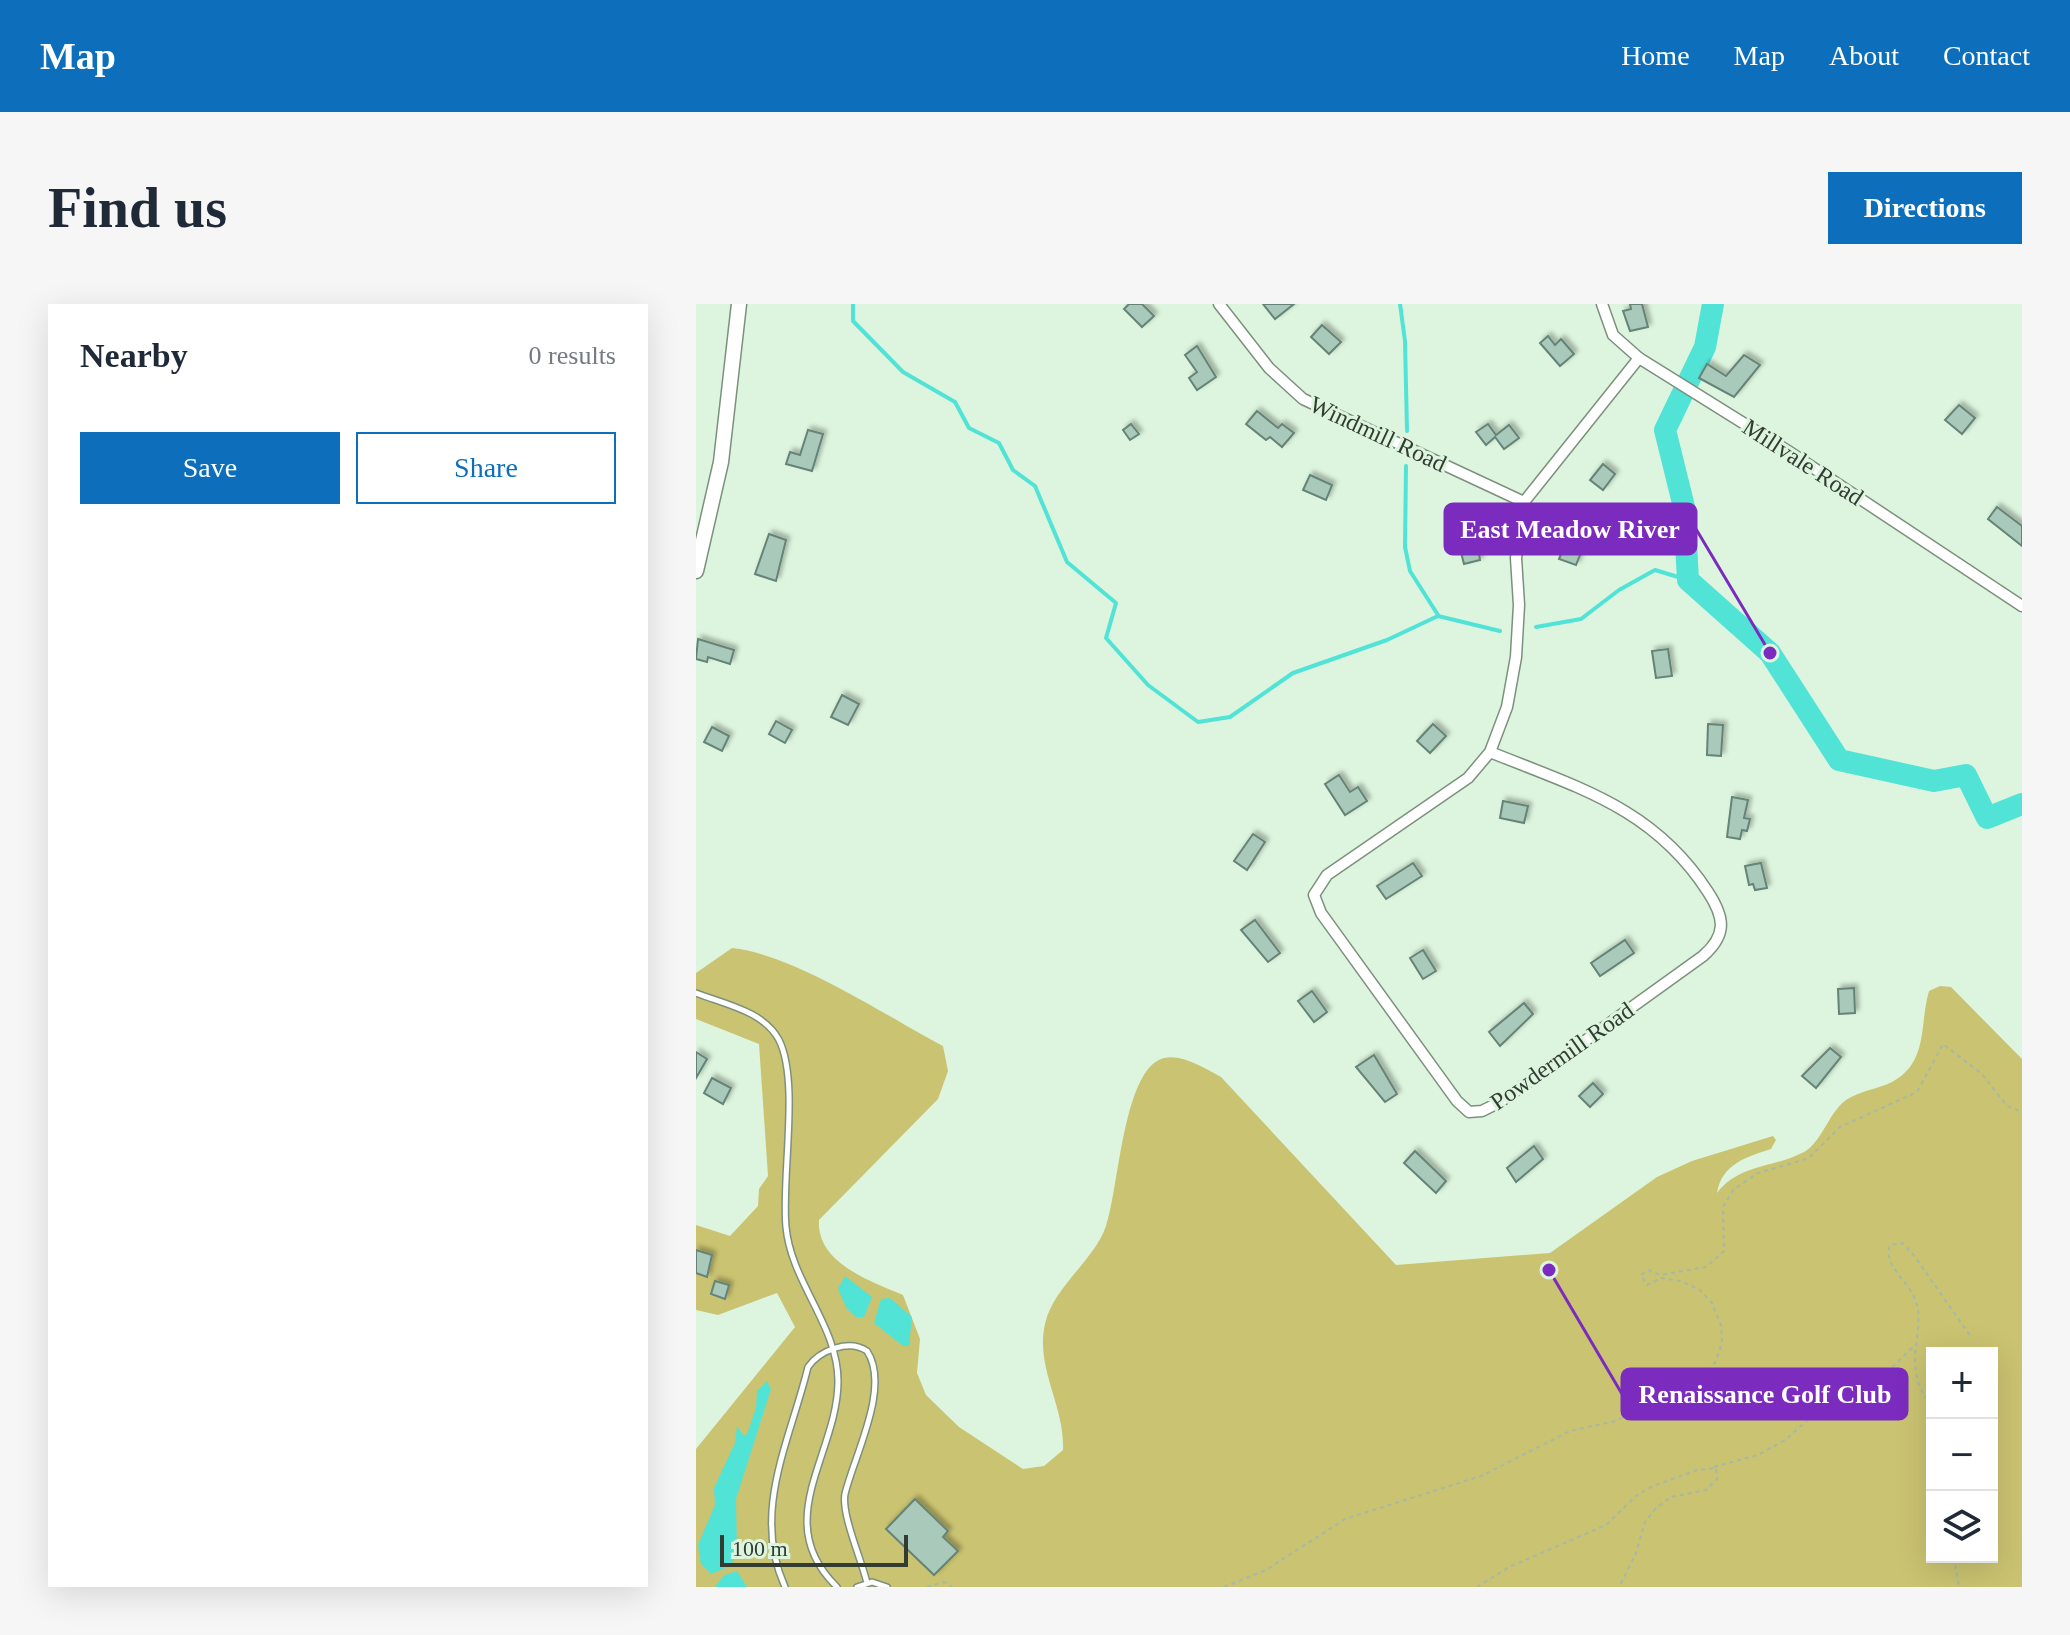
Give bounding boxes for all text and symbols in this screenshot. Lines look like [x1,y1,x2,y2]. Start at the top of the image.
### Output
text: Map [40,35,116,77]
text: Home [1621,40,1690,71]
text: Map [1734,40,1785,71]
text: About [1829,40,1899,71]
text: Contact [1943,40,2030,71]
button: Directions [1828,172,2022,244]
text: Find us [48,177,227,239]
text: Nearby [80,337,188,374]
text: 0 results [529,341,616,370]
street label: Windmill Road [1306,391,1450,477]
street label: Millvale Road [1738,414,1868,510]
button: Save [80,432,340,504]
button: Share [356,432,616,504]
callout: East Meadow River [1445,504,1696,554]
text: East Meadow River [1460,515,1680,544]
street label: Powdermill Road [1485,997,1639,1115]
map controls [1926,1347,1998,1563]
button: + [1926,1347,1998,1419]
callout: Renaissance Golf Club [1622,1369,1907,1419]
text: Renaissance Golf Club [1639,1380,1891,1409]
button: − [1926,1419,1998,1491]
button: layers [1926,1491,1998,1563]
scale bar [720,1531,908,1567]
text: 100 m [732,1536,788,1561]

